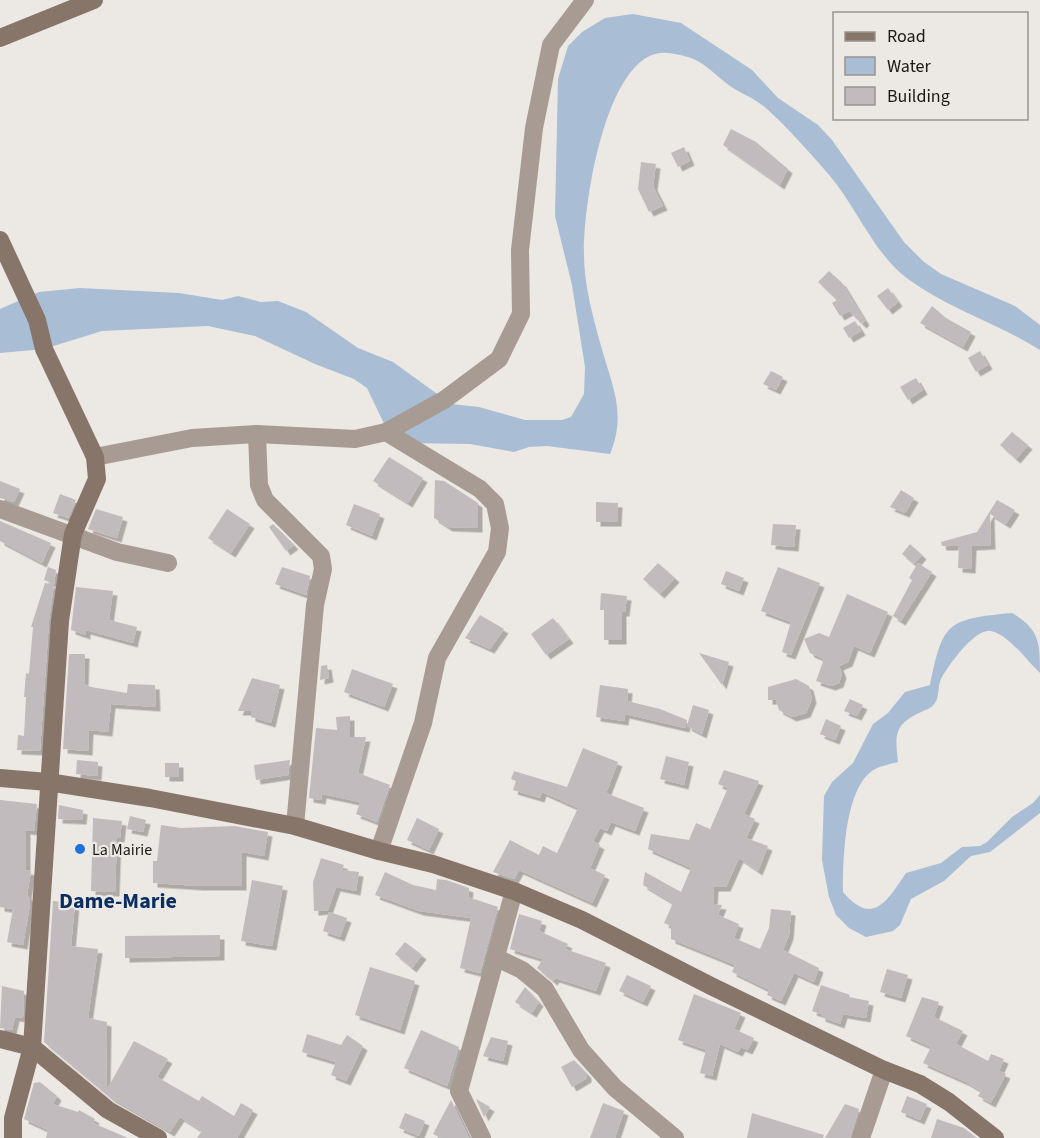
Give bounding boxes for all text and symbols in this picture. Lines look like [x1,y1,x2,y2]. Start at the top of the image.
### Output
legend [833,12,1028,120]
text: Road [887,24,926,49]
text: Water [887,54,931,79]
text: Building [887,84,950,109]
place label: La Mairie [92,839,152,861]
marker: La Mairie [73,842,87,856]
district label: Dame-Marie [59,885,177,917]

